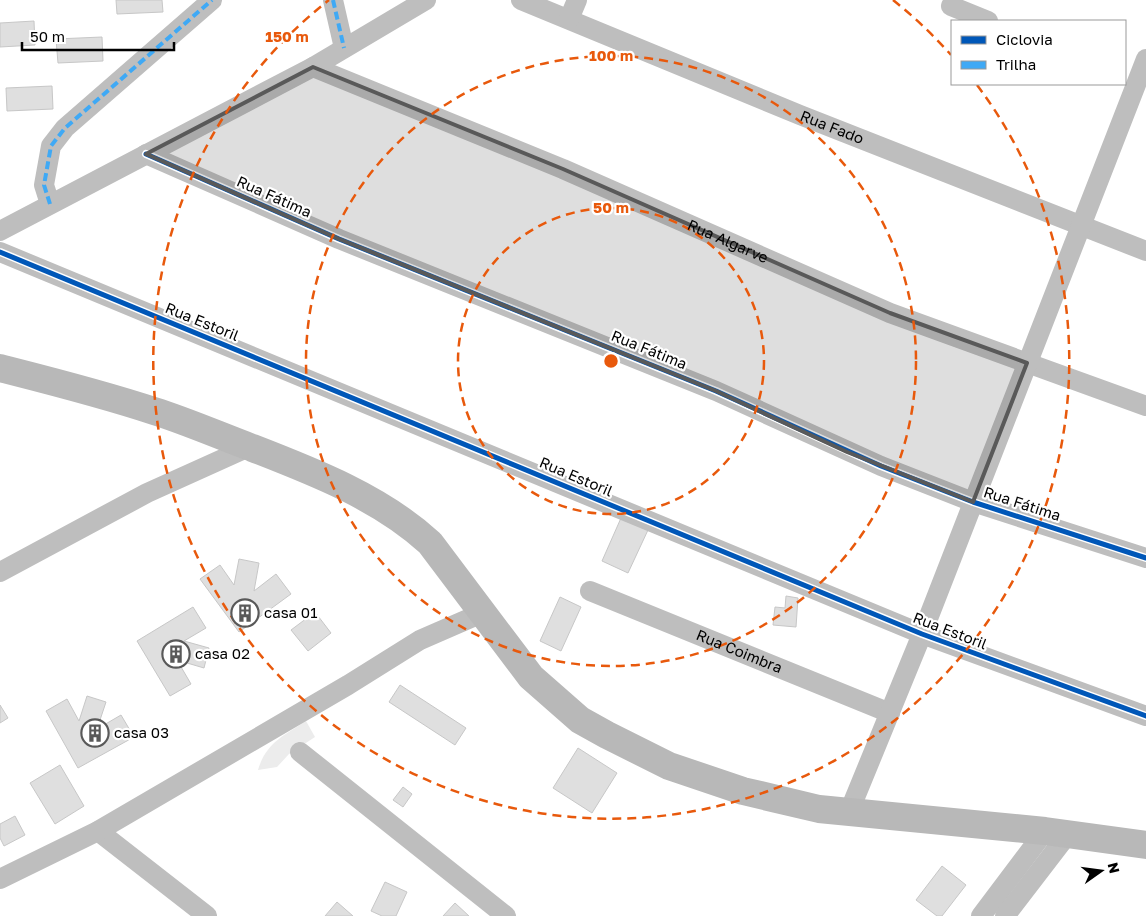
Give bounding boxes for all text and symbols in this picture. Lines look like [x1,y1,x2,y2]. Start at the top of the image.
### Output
scale bar [22,20,175,52]
legend [951,20,1126,85]
text: 50 m [30,27,65,45]
text: 150 m [265,27,309,45]
text: Ciclovia [996,30,1053,48]
text: 100 m [589,46,633,64]
text: Trilha [996,55,1036,73]
street label: Rua Fado [798,106,867,147]
street label: Rua Fátima [234,172,315,221]
text: 50 m [593,198,629,216]
street label: Rua Algarve [685,215,772,266]
street label: Rua Estoril [163,298,242,344]
street label: Rua Fátima [609,326,690,372]
centre of rings [602,352,620,370]
street label: Rua Estoril [537,453,616,500]
street label: Rua Fátima [982,482,1063,524]
building icon: casa 01 [230,598,260,628]
place label: casa 01 [264,603,317,621]
street label: Rua Estoril [911,608,990,653]
street label: Rua Coimbra [694,625,785,676]
building icon: casa 02 [161,639,191,669]
place label: casa 02 [195,644,250,662]
building icon: casa 03 [80,718,110,748]
place label: casa 03 [114,723,169,741]
north arrow [1076,846,1126,896]
text: N [1105,861,1124,875]

